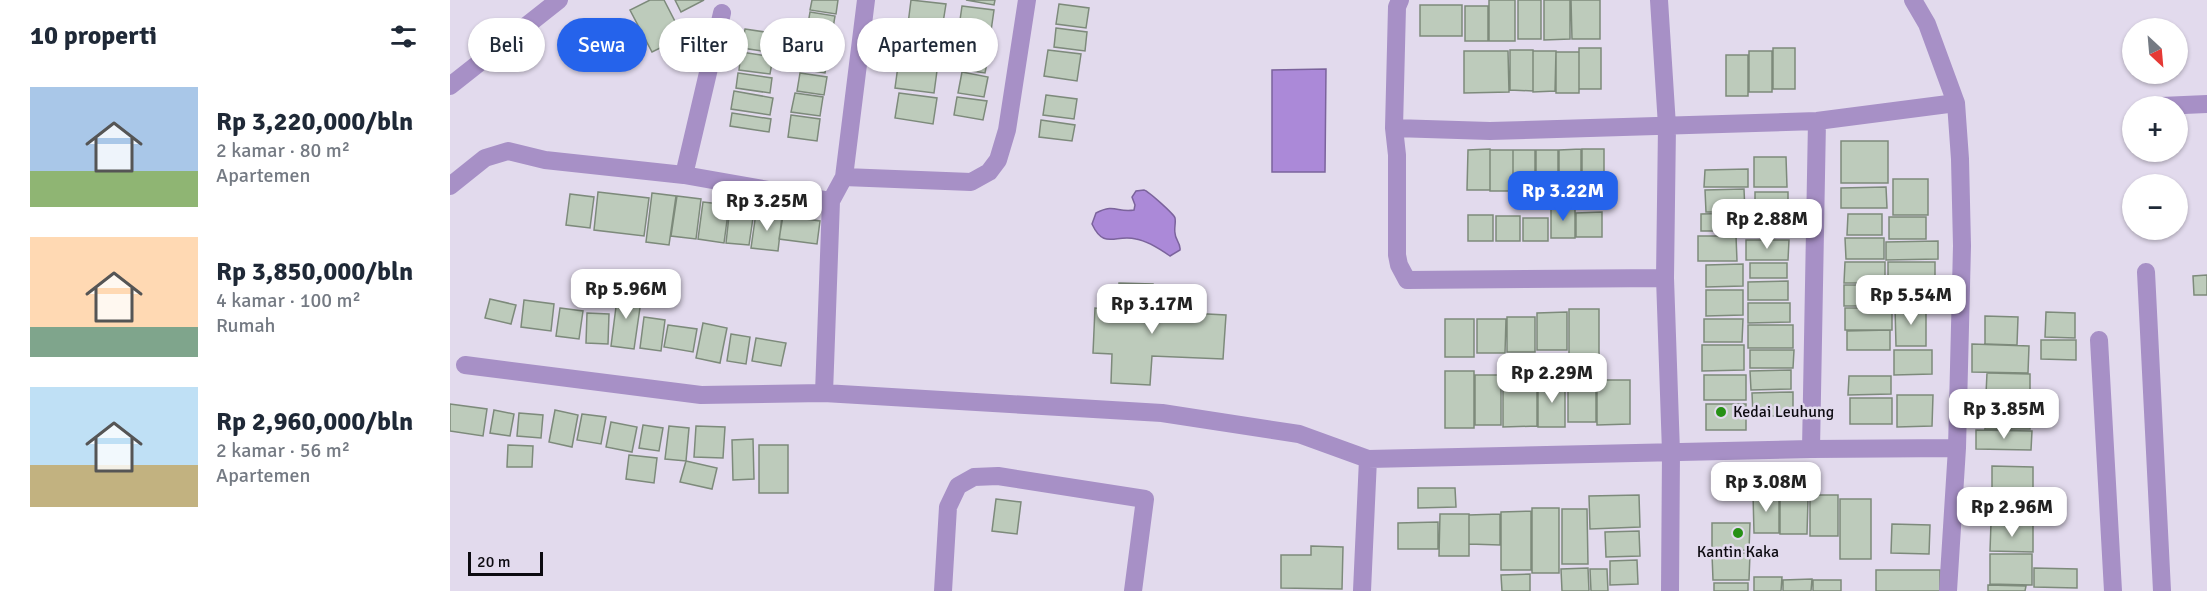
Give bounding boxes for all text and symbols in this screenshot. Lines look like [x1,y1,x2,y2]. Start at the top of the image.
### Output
chip: Beli [468,18,545,72]
chip: Sewa [557,18,647,72]
chip: Filter [659,18,748,72]
chip: Baru [760,18,845,72]
chip: Apartemen [857,18,998,72]
north arrow [2122,18,2188,84]
map controls [2122,18,2188,240]
text: 10 properti [30,20,157,52]
icon: filters [387,20,420,53]
button: + [2122,96,2188,162]
text: Rp 3,220,000/bln [216,106,413,138]
icon: home [78,111,150,183]
text: 2 kamar · 80 m² [216,138,350,163]
text: Apartemen [216,163,310,188]
pin: Rp 3.22M [1501,171,1625,222]
button: − [2122,174,2188,240]
text: Rp 3.22M [1522,178,1604,203]
pin: Rp 3.25M [705,181,829,232]
text: Rp 3.25M [726,188,808,213]
pin: Rp 2.88M [1705,199,1829,250]
text: Rp 2.88M [1726,206,1808,231]
text: Rp 3,850,000/bln [216,256,413,288]
icon: home [78,261,150,333]
pin: Rp 5.96M [564,269,688,320]
pin: Rp 5.54M [1849,275,1973,326]
text: Rp 5.96M [585,276,667,301]
text: Rp 5.54M [1870,282,1952,307]
pin: Rp 3.17M [1090,284,1214,335]
text: 4 kamar · 100 m² [216,288,361,313]
text: Rp 3.17M [1111,291,1193,316]
text: Rumah [216,313,276,338]
pin: Rp 2.29M [1490,353,1614,404]
text: Rp 2.29M [1511,360,1593,385]
pin: Rp 3.85M [1942,389,2066,440]
text: Rp 3.85M [1963,396,2045,421]
place label: Kedai Leuhung [1733,402,1834,422]
marker: Kedai Leuhung [1714,405,1728,419]
text: Rp 2,960,000/bln [216,406,413,438]
icon: home [78,411,150,483]
text: 2 kamar · 56 m² [216,438,350,463]
pin: Rp 3.08M [1704,462,1828,513]
text: Apartemen [216,463,310,488]
text: Rp 3.08M [1725,469,1807,494]
pin: Rp 2.96M [1950,487,2074,538]
text: Rp 2.96M [1971,494,2053,519]
marker: Kantin Kaka [1731,526,1745,540]
place label: Kantin Kaka [1697,542,1779,562]
scale bar [468,549,543,576]
text: 20 m [477,552,511,572]

